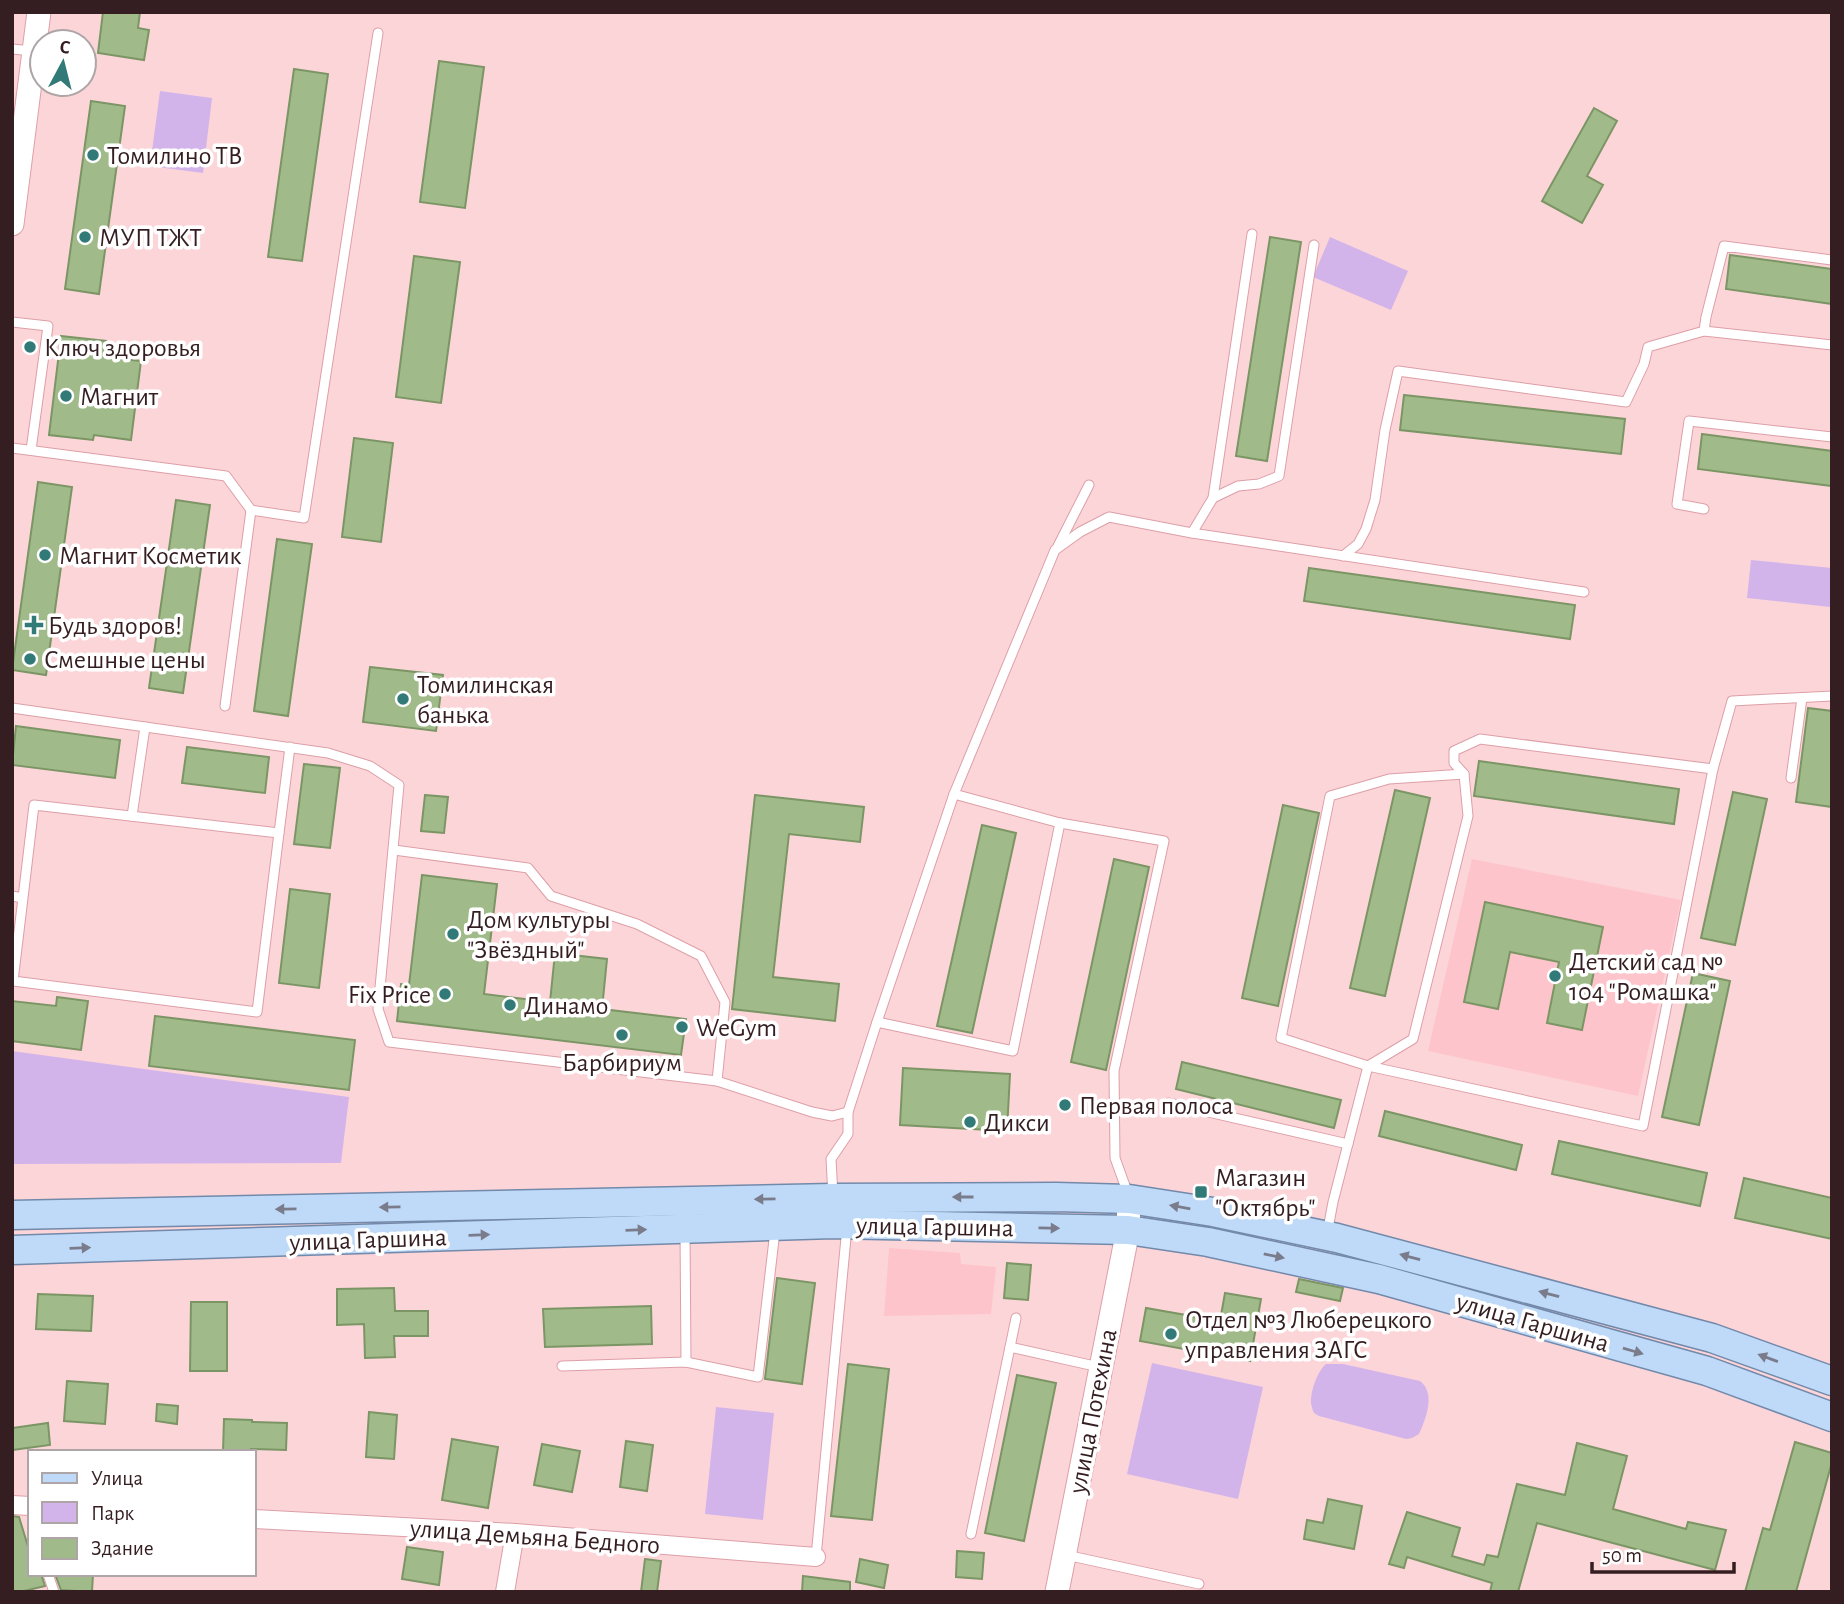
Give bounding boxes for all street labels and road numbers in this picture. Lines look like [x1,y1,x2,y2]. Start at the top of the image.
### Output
street label: улица Гаршина [855,1213,1014,1241]
street label: улица Гаршина [288,1224,447,1256]
street label: улица Гаршина [1452,1288,1612,1357]
street label: улица Потехина [1064,1327,1122,1497]
street label: улица Демьяна Бедного [408,1515,661,1559]

